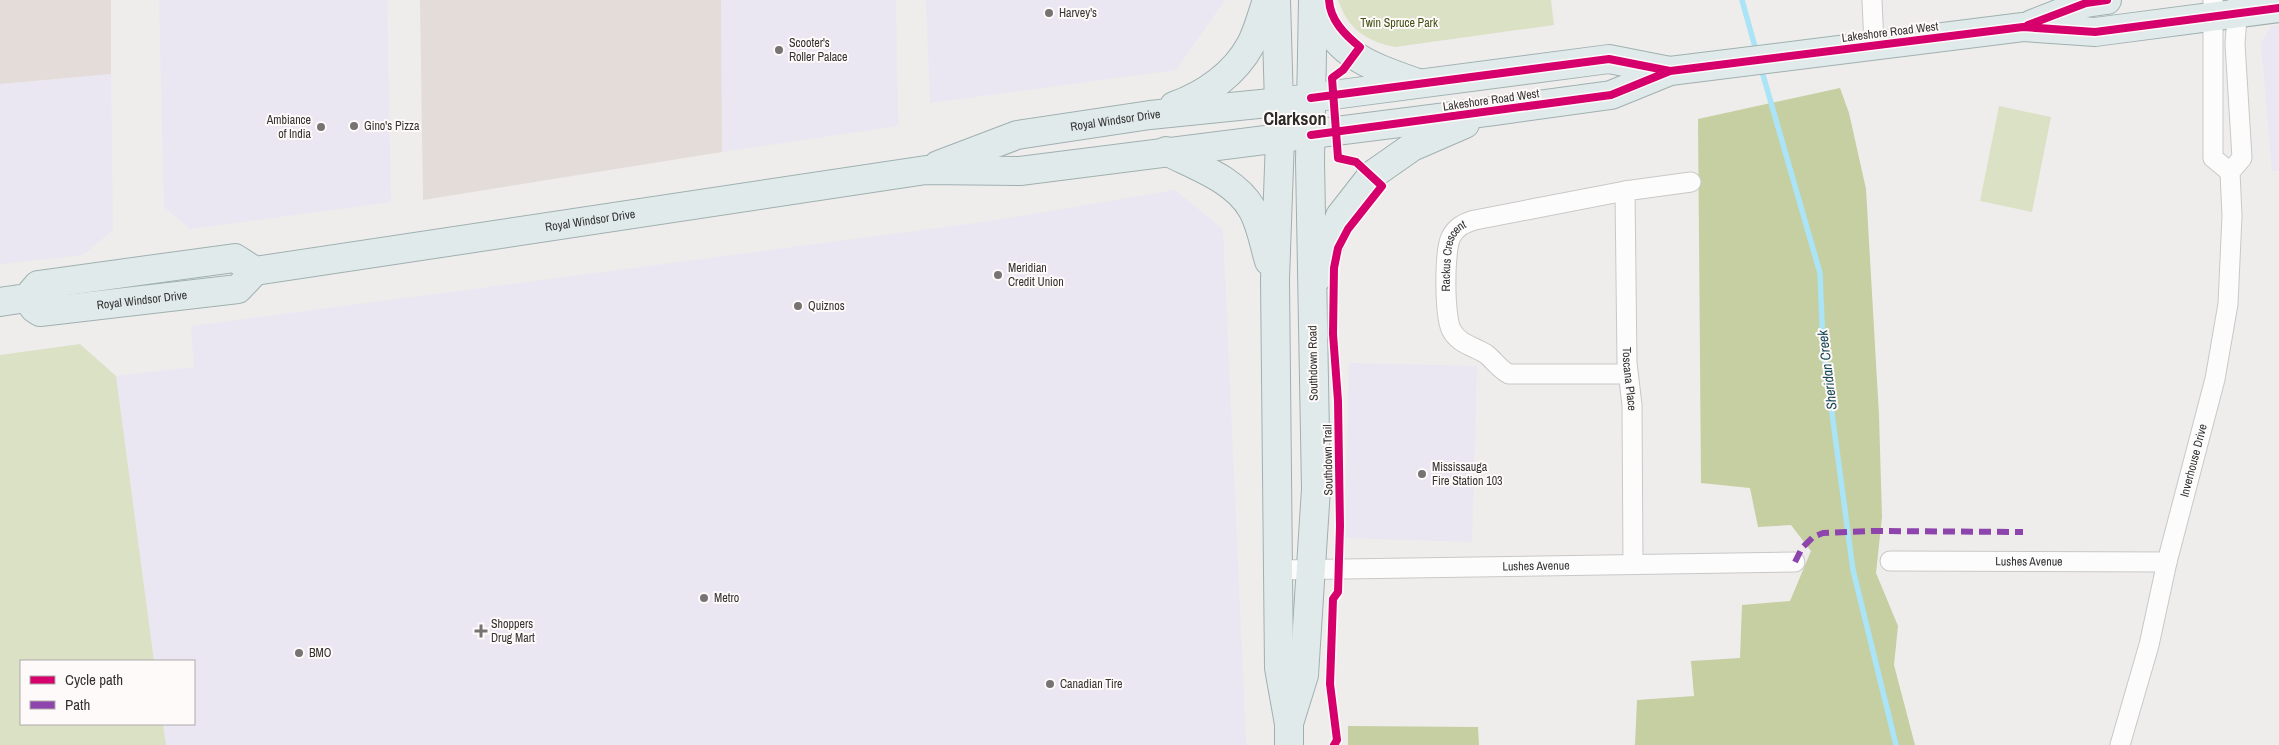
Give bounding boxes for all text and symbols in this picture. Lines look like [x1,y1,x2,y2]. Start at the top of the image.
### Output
place label: Harvey's [1059,5,1097,21]
marker: Harvey's [1043,7,1055,19]
park label: Twin Spruce Park [1360,15,1438,31]
street label: Lakeshore Road West [1841,18,1939,46]
place label: Scooter's Roller Palace [789,35,848,65]
marker: Scooter's Roller Palace [773,44,785,56]
street label: Lakeshore Road West [1442,85,1540,115]
street label: Royal Windsor Drive [1069,106,1161,135]
district label: Clarkson [1263,106,1327,131]
place label: Ambiance of India [266,112,312,142]
place label: Gino's Pizza [364,118,420,134]
marker: Gino's Pizza [348,120,360,132]
marker: Ambiance of India [315,121,327,133]
street label: Royal Windsor Drive [544,206,636,235]
street label: Rackus Crescent [1438,216,1469,292]
place label: Meridian Credit Union [1008,260,1064,290]
marker: Meridian Credit Union [992,269,1004,281]
street label: Royal Windsor Drive [96,287,188,313]
place label: Quiznos [808,298,845,314]
marker: Quiznos [792,300,804,312]
street label: Southdown Road [1304,325,1322,401]
water label: Sheridan Creek [1813,328,1841,411]
street label: Toscana Place [1619,347,1640,411]
street label: Inverhouse Drive [2176,422,2211,499]
street label: Southdown Trail [1319,424,1337,496]
place label: Mississauga Fire Station 103 [1432,459,1503,489]
marker: Mississauga Fire Station 103 [1416,468,1428,480]
street label: Lushes Avenue [1995,553,2063,570]
street label: Lushes Avenue [1502,557,1570,575]
place label: Metro [714,590,739,606]
marker: Metro [698,592,710,604]
place label: Shoppers Drug Mart [491,616,535,646]
marker: Shoppers Drug Mart [475,625,487,637]
place label: BMO [309,645,332,661]
marker: BMO [293,647,305,659]
legend [20,660,195,725]
text: Cycle path [65,669,123,690]
place label: Canadian Tire [1060,676,1123,692]
marker: Canadian Tire [1044,678,1056,690]
text: Path [65,694,90,715]

